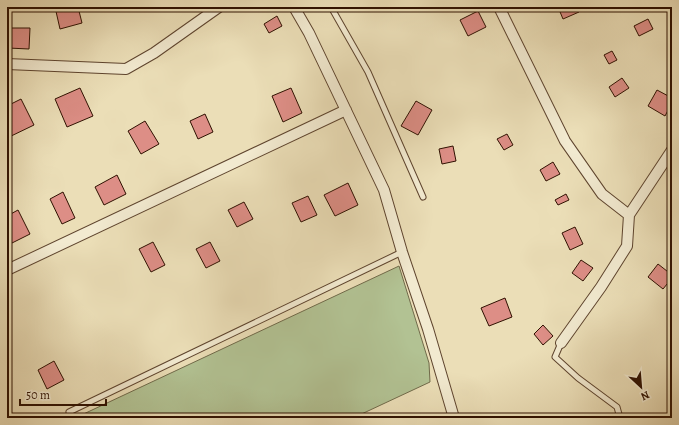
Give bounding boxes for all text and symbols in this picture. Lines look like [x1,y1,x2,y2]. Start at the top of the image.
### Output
north arrow [621,367,661,407]
scale bar [20,381,106,407]
text: 50 m [26,387,50,403]
text: N [638,387,652,404]

